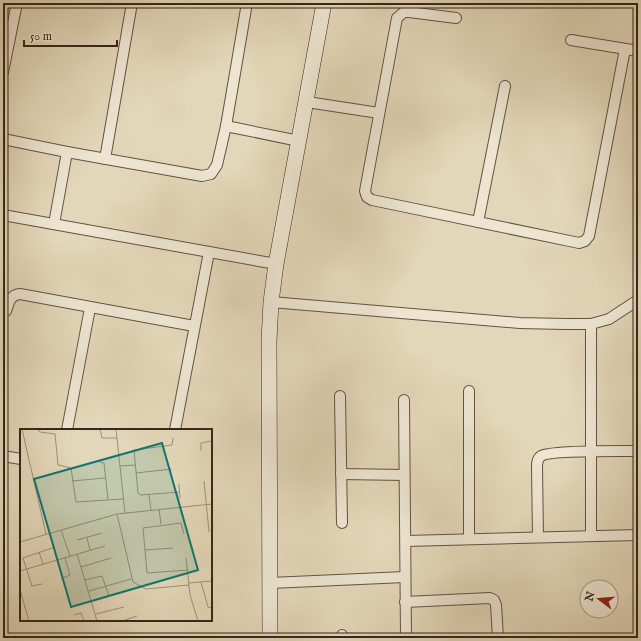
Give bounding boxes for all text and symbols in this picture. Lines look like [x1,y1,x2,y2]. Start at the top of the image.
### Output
scale bar [24,22,117,48]
text: 50 m [30,29,52,44]
inset map [20,429,212,621]
north arrow [579,579,619,619]
text: N [582,590,599,604]

